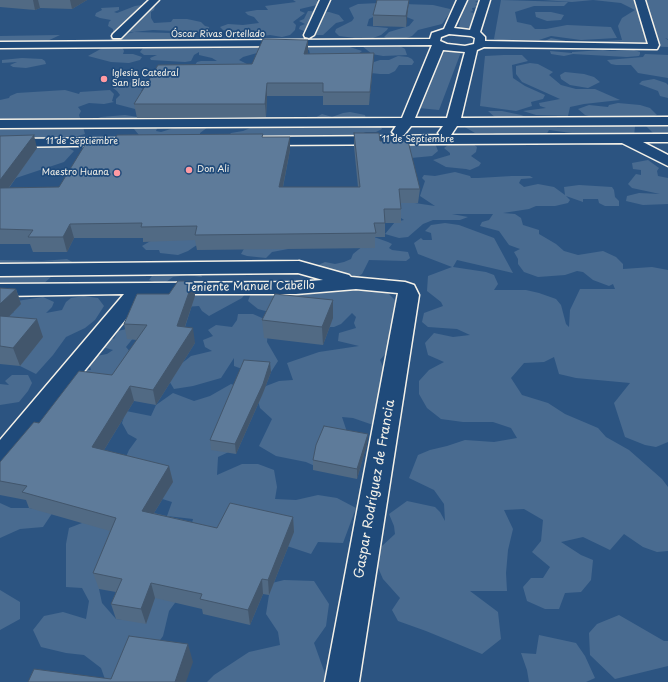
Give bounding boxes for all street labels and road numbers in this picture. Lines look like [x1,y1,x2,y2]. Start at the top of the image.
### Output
street label: Óscar Rivas Ortellado [171,30,265,40]
street label: 11 de Septiembre [382,135,454,145]
street label: 11 de Septiembre [46,137,118,147]
street label: Teniente Manuel Cabello [185,279,315,295]
street label: Gaspar Rodríguez de Francia [352,398,398,580]

